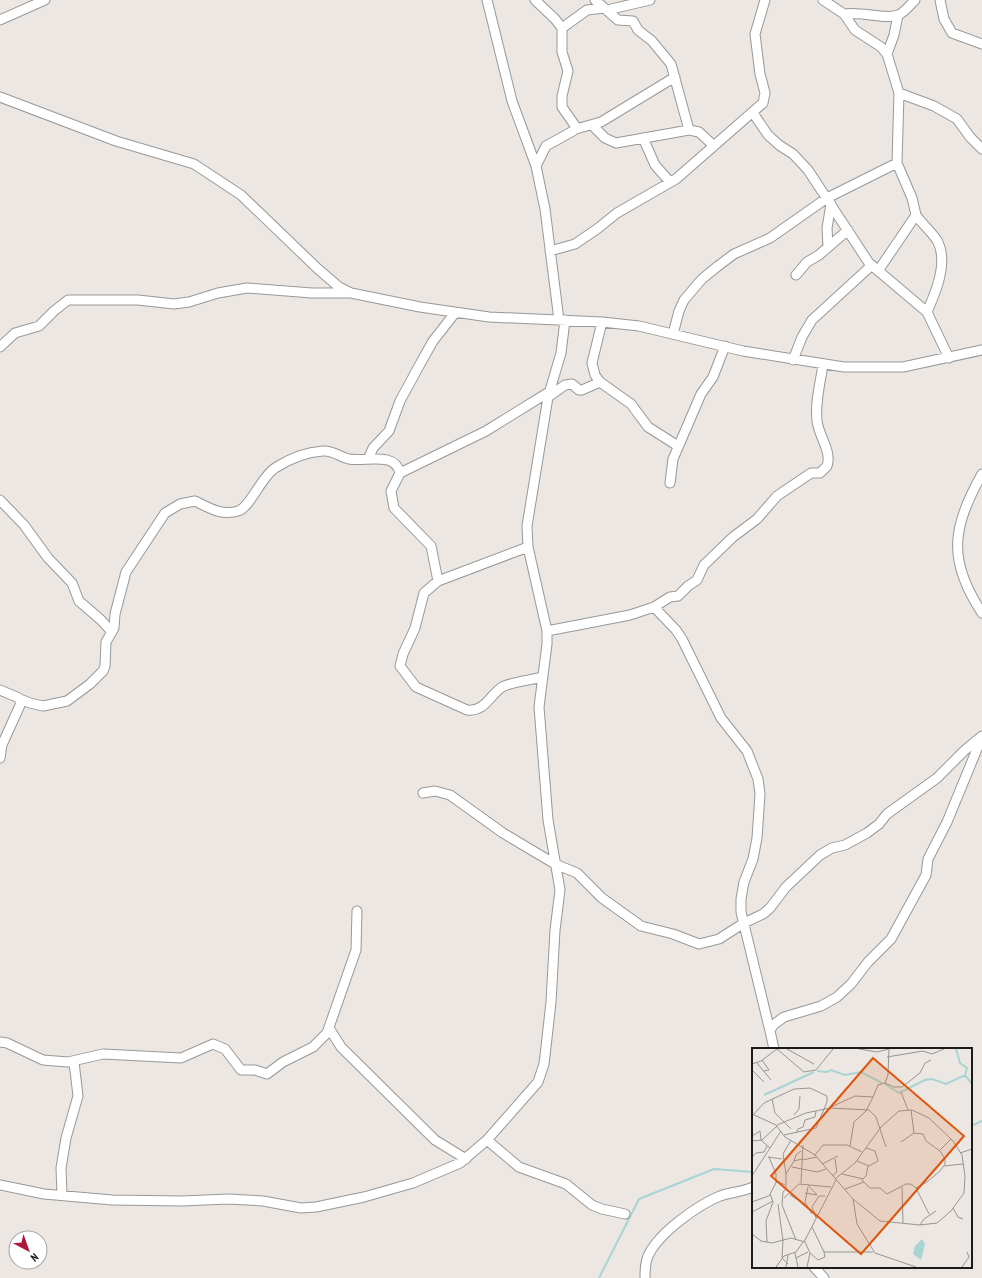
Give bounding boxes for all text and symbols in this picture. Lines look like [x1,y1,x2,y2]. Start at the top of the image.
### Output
inset map [752,1048,972,1268]
north arrow [8,1230,48,1270]
text: N [28,1250,41,1265]

